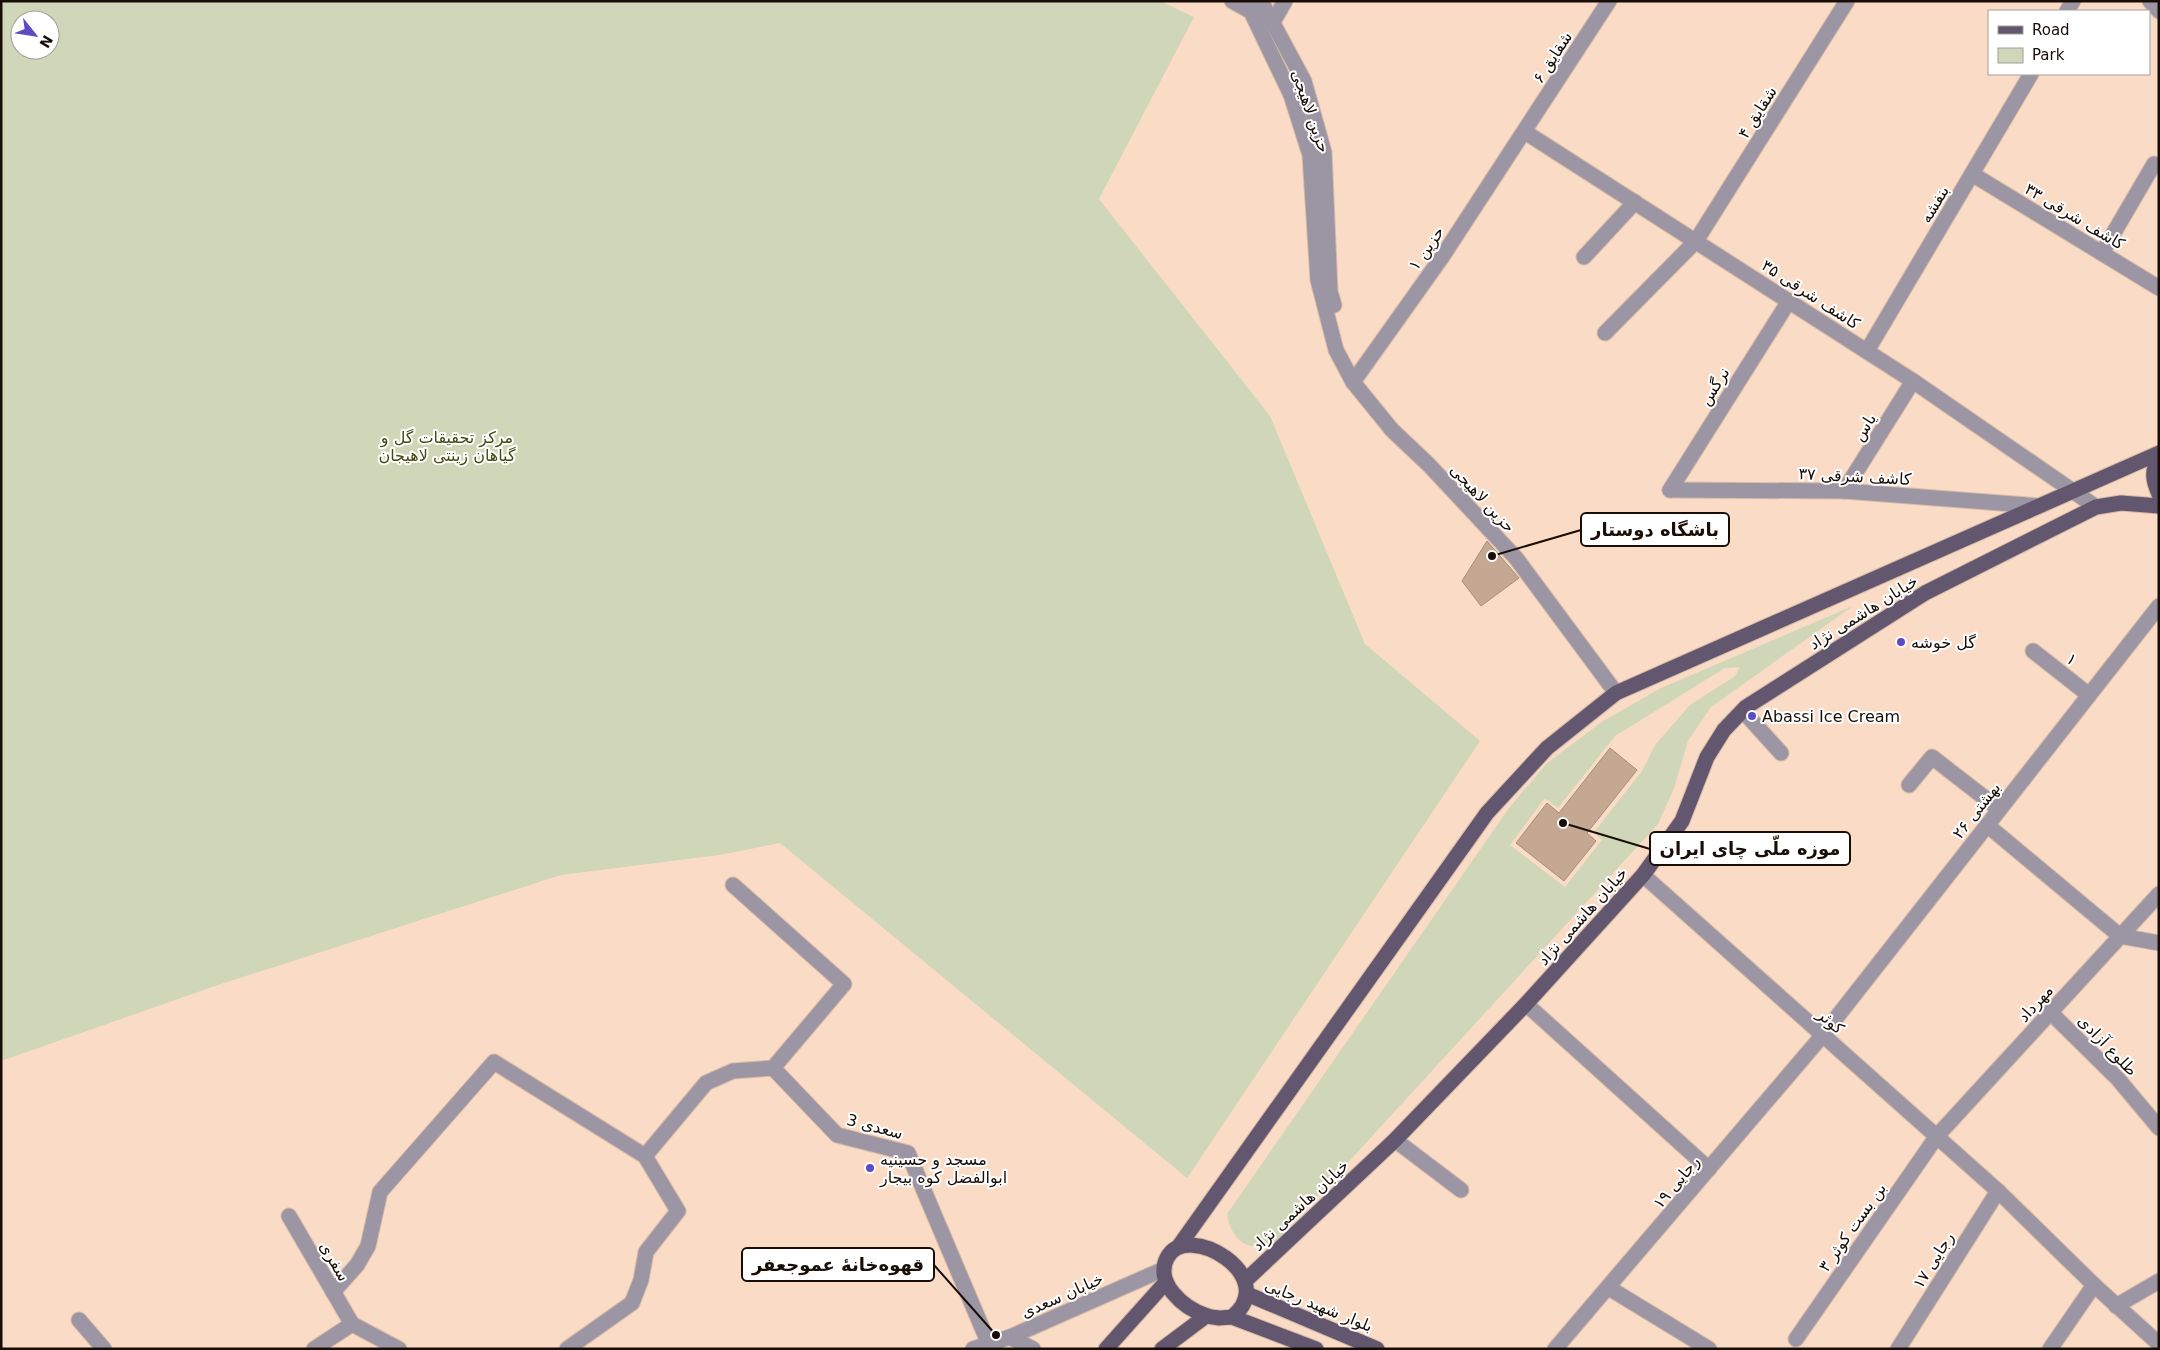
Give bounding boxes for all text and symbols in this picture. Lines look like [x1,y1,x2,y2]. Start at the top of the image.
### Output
north arrow [10,10,60,60]
legend [1988,10,2150,75]
text: Road [2032,21,2070,39]
street label: شقایق ۶ [1529,28,1577,87]
text: N [36,32,56,51]
text: Park [2032,46,2065,64]
street label: حزین لاهیجی [1287,67,1334,155]
street label: شقایق ۴ [1734,83,1782,142]
street label: کاشف شرقی ۳۳ [2021,179,2128,255]
street label: بنفشه [1916,182,1953,226]
street label: حزین ۱ [1405,223,1449,274]
street label: کاشف شرقی ۳۵ [1758,256,1864,334]
street label: نرگس [1695,364,1734,409]
street label: یاس [1849,410,1880,445]
park label: مرکز تحقیقات گل و گیاهان زینتی لاهیجان [378,428,516,466]
street label: حزین لاهیجی [1445,460,1519,537]
street label: کاشف شرقی ۳۷ [1798,464,1912,490]
callout: باشگاه دوستار [1581,513,1729,546]
text: باشگاه دوستار [1590,519,1719,541]
street label: خیابان هاشمی نژاد [1805,571,1922,654]
place label: گل خوشه [1911,633,1976,653]
marker: گل خوشه [1895,636,1907,648]
street label: ۱ [2062,649,2081,670]
place label: Abassi Ice Cream [1762,707,1900,726]
marker: Abassi Ice Cream [1746,710,1758,722]
street label: بهشتی ۲۶ [1948,778,2005,843]
callout: موزه ملّی چای ایران [1650,832,1850,865]
text: موزه ملّی چای ایران [1660,835,1840,860]
street label: خیابان هاشمی نژاد [1533,864,1632,970]
street label: مهرداد [2014,981,2058,1027]
street label: کوثر [1812,1004,1848,1039]
street label: طلوع آزادی [2073,1011,2141,1080]
street label: سعدی 3 [845,1110,905,1143]
place label: مسجد و حسینیه ابوالفضل کوه بیجار [879,1150,1007,1188]
street label: رجایی ۱۹ [1649,1152,1705,1213]
street label: خیابان هاشمی نژاد [1248,1156,1353,1256]
marker: مسجد و حسینیه ابوالفضل کوه بیجار [864,1162,876,1174]
street label: بن بست کوثر ۳ [1815,1179,1891,1276]
street label: رجایی ۱۷ [1909,1229,1959,1292]
street label: سفری [315,1238,354,1285]
callout: قهوه‌خانهٔ عموجعفر [742,1248,934,1281]
text: قهوه‌خانهٔ عموجعفر [751,1254,924,1276]
street label: خیابان سعدی [1018,1269,1106,1322]
street label: بلوار شهید رجایی [1262,1275,1376,1337]

